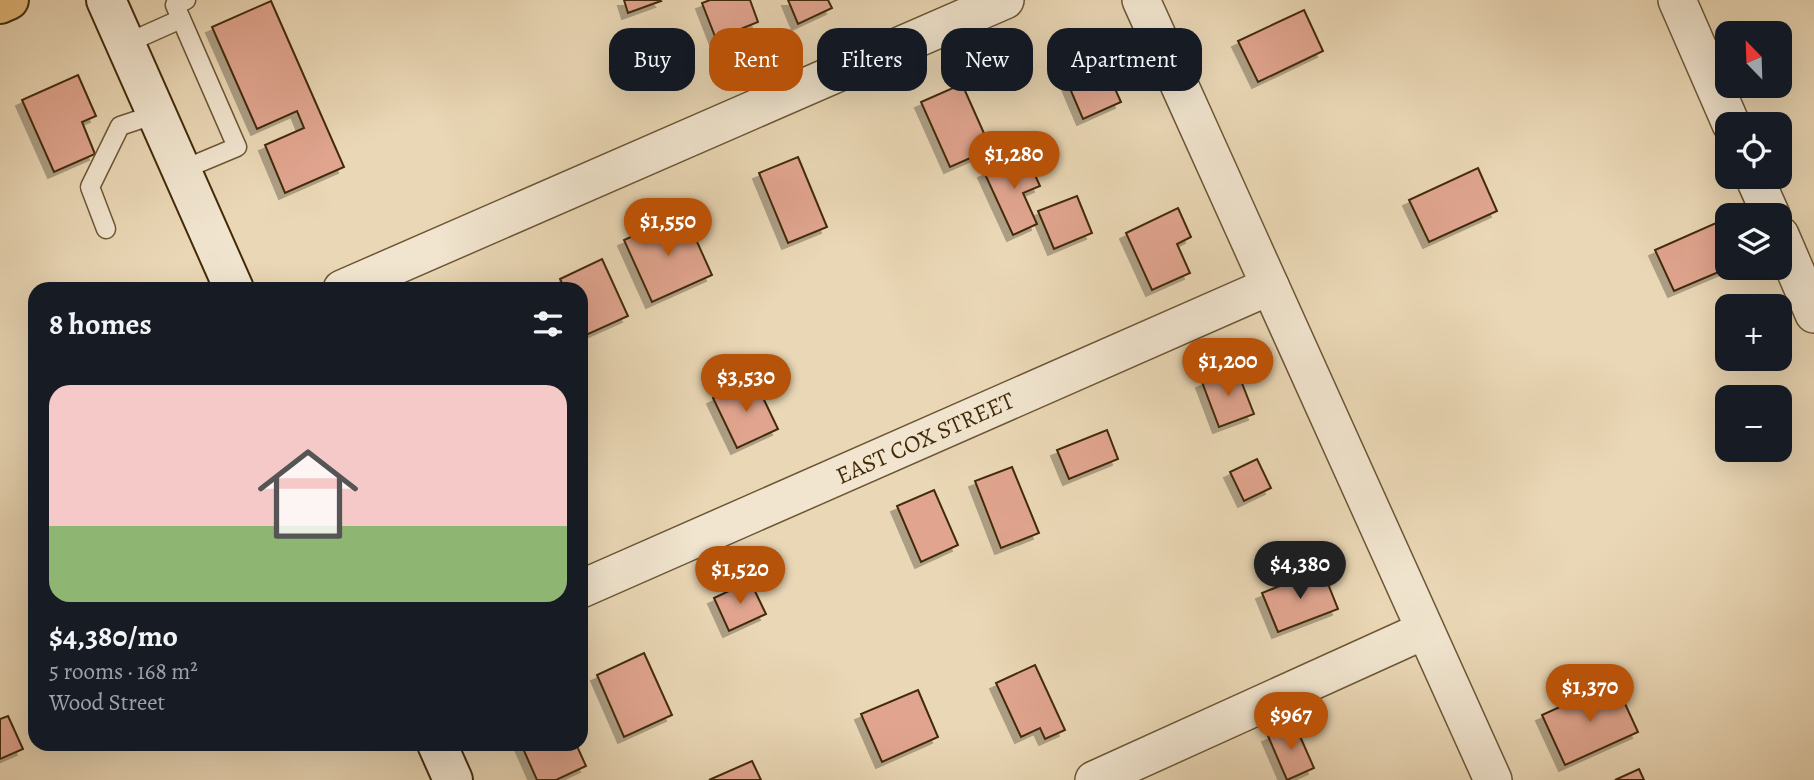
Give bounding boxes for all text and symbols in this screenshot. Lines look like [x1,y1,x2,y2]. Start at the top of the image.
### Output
north arrow [1715,21,1792,98]
map controls [1715,21,1792,462]
chip: Buy [609,28,695,91]
chip: Rent [709,28,803,91]
chip: Filters [817,28,927,91]
chip: New [941,28,1033,91]
chip: Apartment [1047,28,1202,91]
button: locate [1715,112,1792,189]
pin: $1,280 [957,132,1071,191]
text: $1,280 [985,138,1043,169]
pin: $1,550 [611,198,725,258]
button: layers [1715,203,1792,280]
text: $1,550 [640,205,696,236]
button: + [1715,294,1792,371]
text: 8 homes [49,304,152,344]
icon: filters [529,305,567,343]
pin: $1,200 [1171,338,1285,398]
text: $1,200 [1198,345,1258,376]
pin: $3,530 [689,354,803,414]
text: $3,530 [717,361,775,392]
street label: EAST COX STREET [831,384,1019,492]
button: − [1715,385,1792,462]
icon: home [245,431,371,557]
pin: $4,380 [1243,542,1357,601]
pin: $1,520 [683,546,797,606]
text: $4,380 [1270,548,1330,579]
text: $1,520 [711,553,769,584]
text: $4,380/mo [49,616,178,656]
text: 5 rooms · 168 m² [49,656,198,687]
pin: $1,370 [1533,664,1647,724]
text: $1,370 [1562,671,1618,702]
text: Wood Street [49,687,165,718]
pin: $967 [1250,692,1332,752]
text: $967 [1270,699,1312,730]

